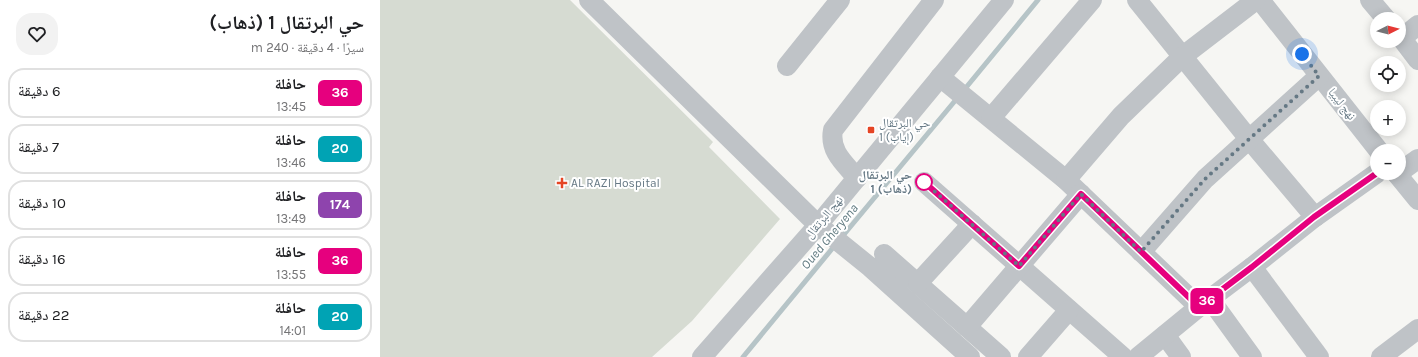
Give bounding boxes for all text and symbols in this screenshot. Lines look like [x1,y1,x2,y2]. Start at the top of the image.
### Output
text: حي البرتقال 1 (ذهاب) [209,12,364,34]
north arrow [1370,12,1406,48]
map controls [1370,12,1406,180]
button: heart [16,13,58,55]
text: سيرًا · 4 دقيقة · 240 m [251,40,364,55]
your location [1292,44,1312,64]
button: locate [1370,56,1406,92]
text: حافلة [275,75,306,93]
text: 6 دقيقة [18,82,61,100]
text: 36 [331,84,349,101]
street label: نهج ليبيا [1325,85,1359,123]
text: 13:45 [276,99,306,114]
button: + [1370,100,1406,136]
place label: حي البرتقال 1 (إياب) [879,116,931,145]
marker: حي البرتقال 1 (إياب) [866,125,876,135]
text: حافلة [275,131,306,149]
text: 7 دقيقة [18,138,59,156]
text: 20 [331,140,349,157]
button: − [1370,144,1406,180]
text: 13:46 [276,155,306,170]
place label: حي البرتقال 1 (ذهاب) [859,168,912,196]
marker: حي البرتقال 1 (ذهاب) [915,173,933,191]
place label: AL RAZI Hospital [571,176,660,190]
marker: AL RAZI Hospital [556,177,568,189]
text: حافلة [275,187,306,205]
street label: نهج البرتقال [802,193,846,241]
text: 10 دقيقة [18,194,66,212]
text: 174 [330,196,350,213]
water label: Oued Gheryena [798,200,861,272]
text: 13:49 [276,211,306,226]
text: حافلة [275,243,306,261]
text: 16 دقيقة [18,250,66,268]
text: 36 [331,252,349,269]
text: 13:55 [276,267,306,282]
line badge: 36 [1189,288,1225,314]
text: 36 [1198,292,1216,309]
text: حافلة [275,299,306,317]
text: 22 دقيقة [18,306,69,324]
text: 20 [331,308,349,325]
text: 14:01 [279,323,306,338]

